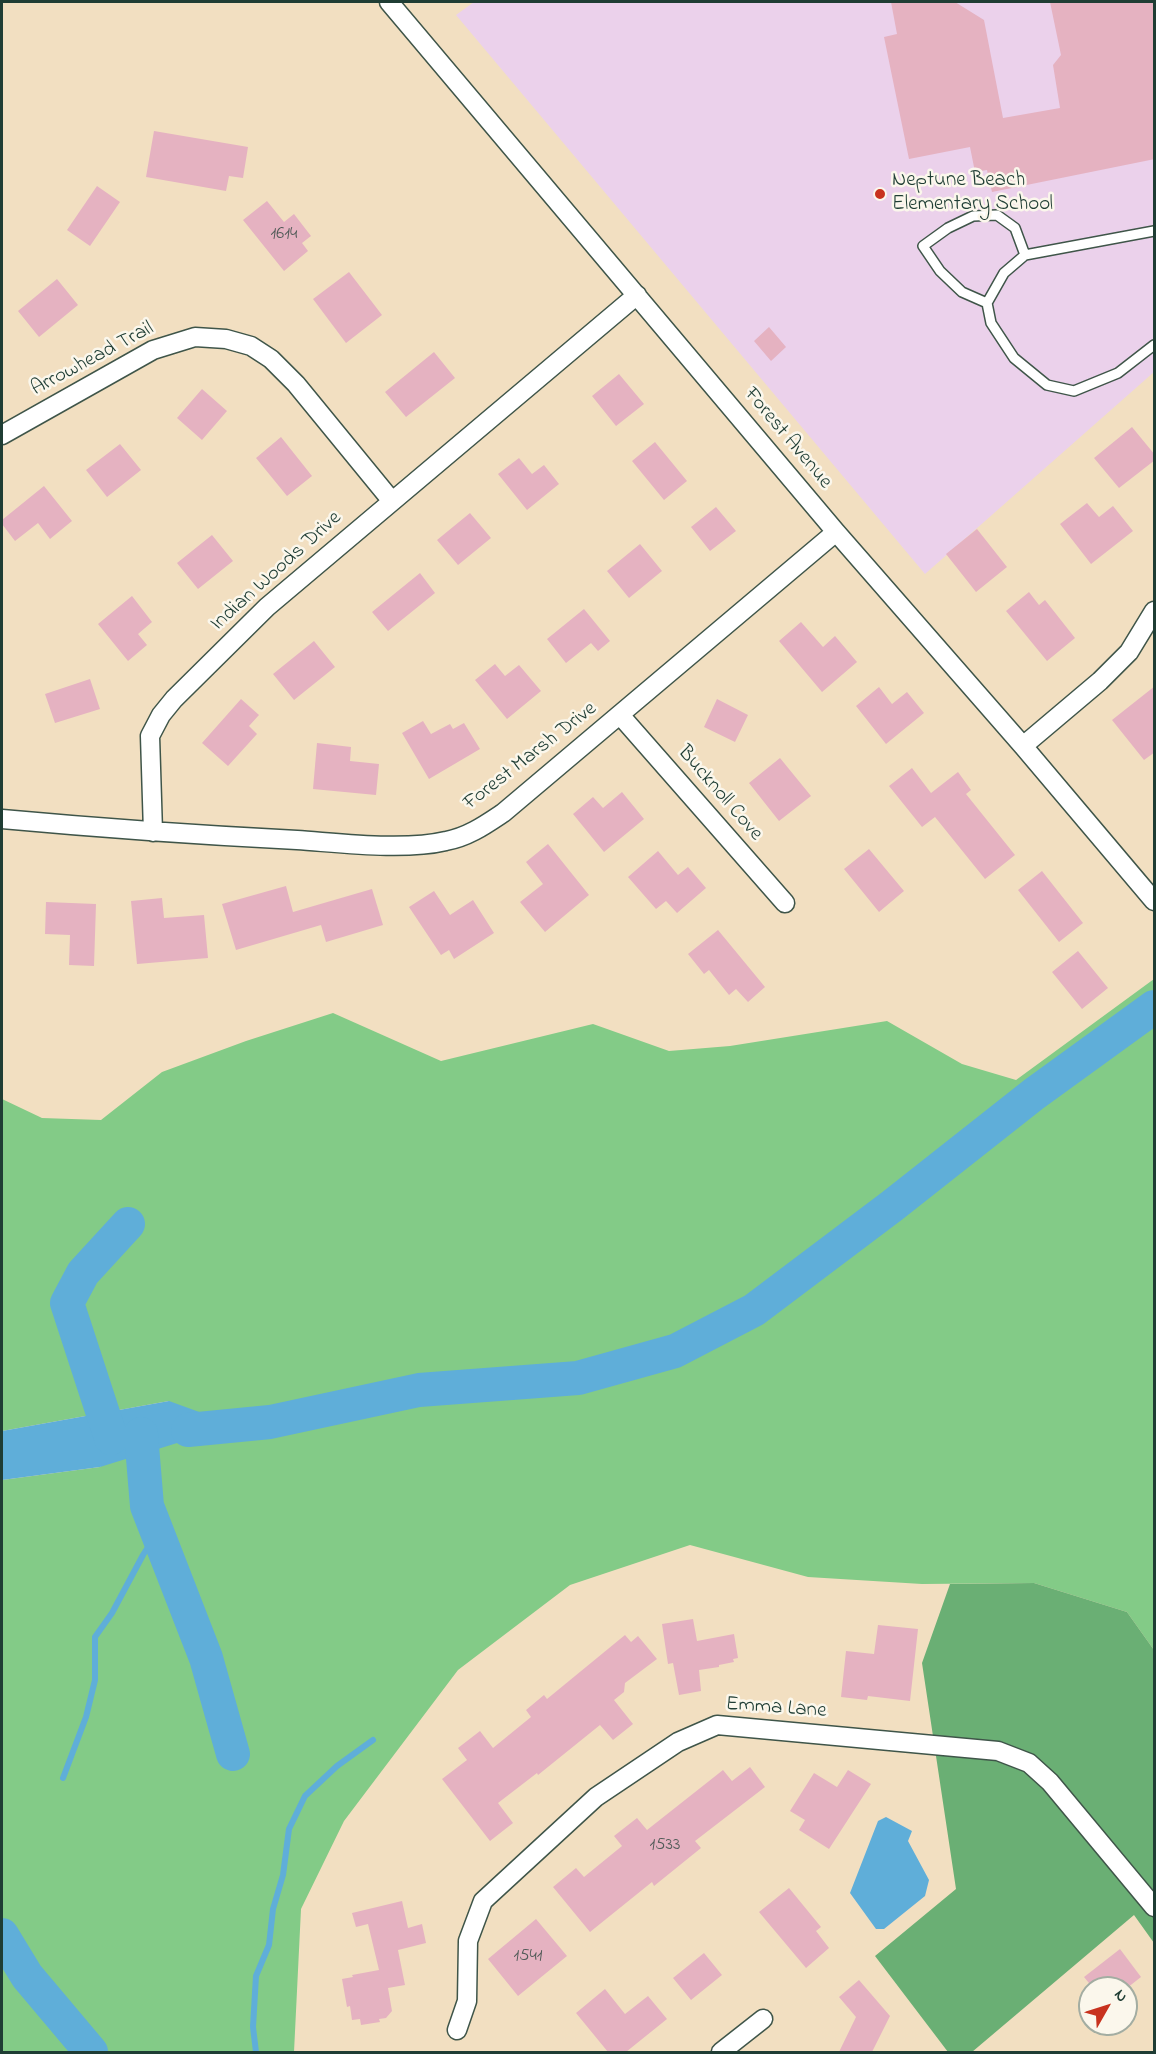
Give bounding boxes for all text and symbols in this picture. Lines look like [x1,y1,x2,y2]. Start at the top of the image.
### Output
place label: Neptune Beach Elementary School [892,169,1053,219]
marker: Neptune Beach Elementary School [873,187,887,201]
house number: 1614 [271,224,297,246]
street label: Arrowhead Trail [27,317,159,403]
street label: Forest Avenue [737,383,837,495]
street label: Indian Woods Drive [206,507,348,637]
street label: Forest Marsh Drive [459,697,603,817]
street label: Bucknoll Cove [671,741,767,847]
street label: Emma Lane [725,1693,827,1725]
house number: 1533 [650,1835,680,1857]
house number: 1541 [513,1946,543,1968]
north arrow [1078,1976,1138,2036]
text: N [1108,1984,1133,2008]

